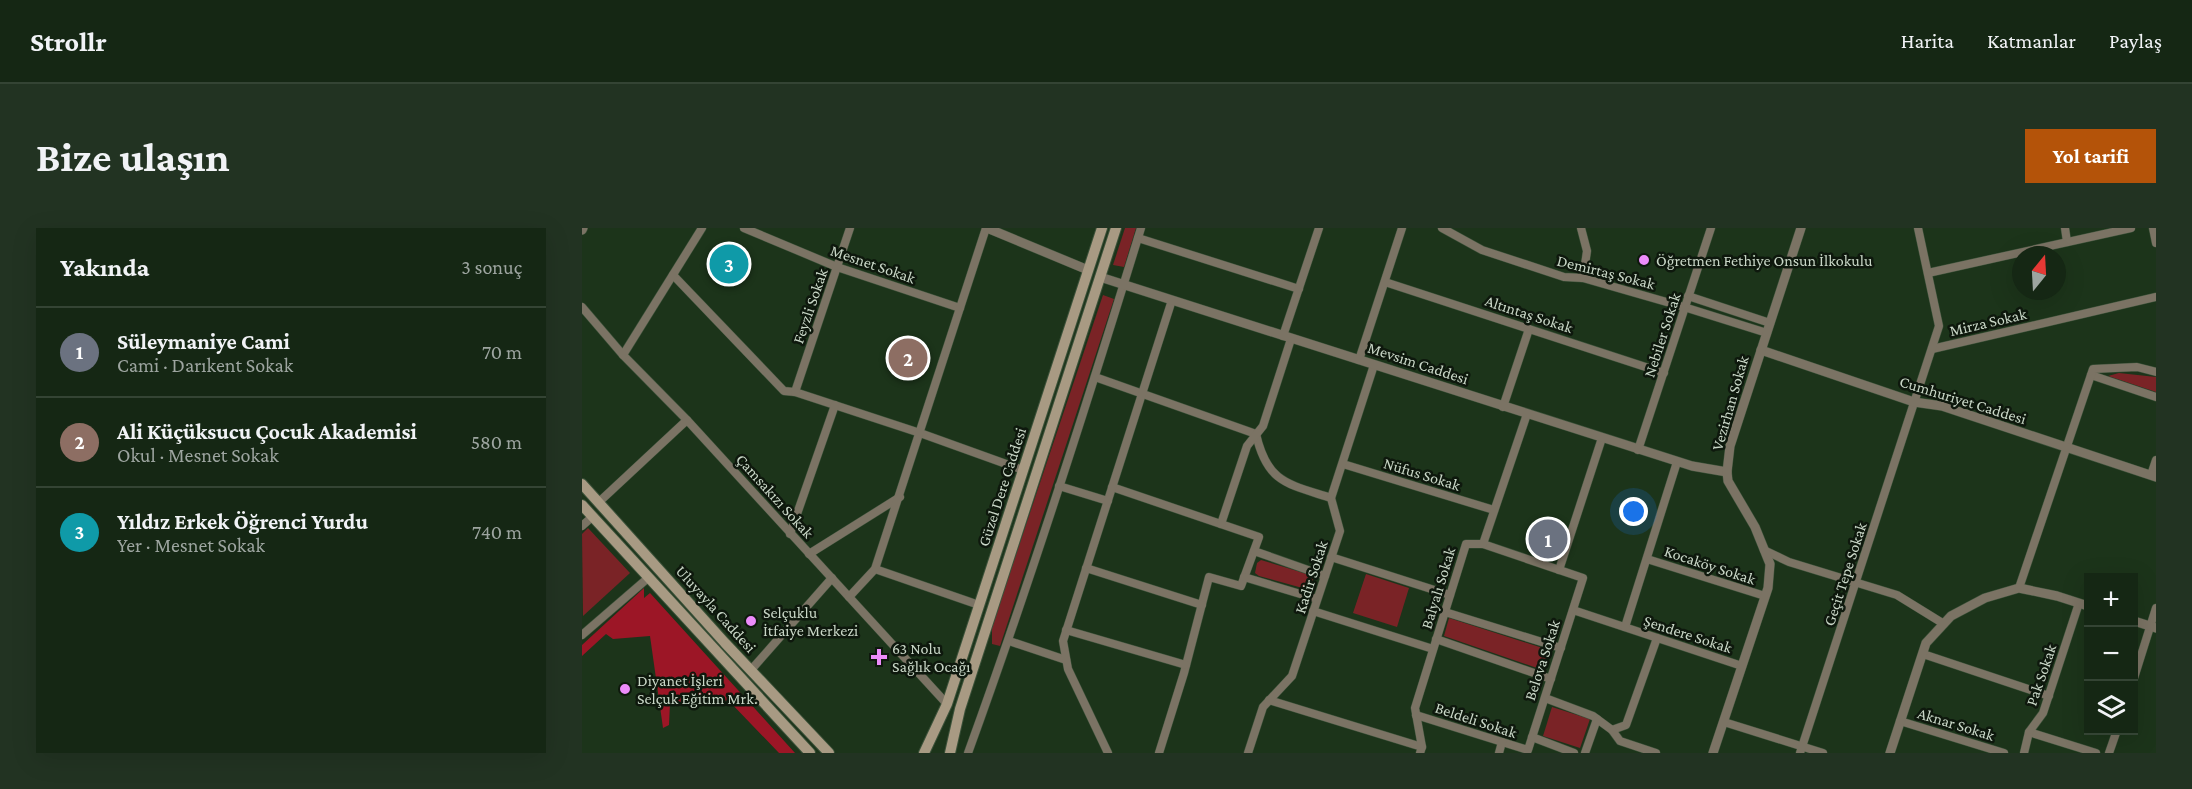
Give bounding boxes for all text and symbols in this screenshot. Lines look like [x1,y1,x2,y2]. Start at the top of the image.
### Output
text: Strollr [30,26,107,57]
text: Harita [1901,29,1954,53]
text: Katmanlar [1987,29,2076,53]
text: Paylaş [2109,29,2162,53]
button: Yol tarifi [2025,129,2156,183]
text: Bize ulaşın [36,133,230,180]
pin: 3 [710,242,748,286]
street label: Mesnet Sokak [828,242,918,287]
north arrow [2012,246,2066,300]
street label: Demirtaş Sokak [1555,252,1657,293]
place label: Öğretmen Fethiye Onsun İlkokulu [1656,252,1873,270]
text: Yakında [60,253,149,282]
marker: Öğretmen Fethiye Onsun İlkokulu [1637,253,1651,267]
text: 3 sonuç [461,256,522,278]
street label: Feyzli Sokak [789,266,832,346]
street label: Nebiler Sokak [1640,290,1684,379]
street label: Altıntaş Sokak [1483,292,1575,337]
street label: Mirza Sokak [1948,305,2028,339]
text: Süleymaniye Cami [117,329,290,354]
pin: 2 [888,336,928,380]
street label: Mevsim Caddesi [1365,339,1471,387]
text: 1 [76,341,83,363]
text: 70 m [482,341,522,363]
street label: Vezirhan Sokak [1708,353,1752,452]
text: Cami · Darıkent Sokak [117,354,293,376]
street label: Cumhuriyet Caddesi [1897,373,2028,428]
text: Ali Küçüksucu Çocuk Akademisi [117,419,417,444]
street label: Güzel Dere Caddesi [975,426,1029,548]
text: 2 [74,431,85,453]
text: 580 m [471,431,522,453]
text: Okul · Mesnet Sokak [117,444,279,466]
street label: Çamsakızı Sokak [732,451,817,542]
street label: Nüfus Sokak [1381,454,1463,494]
your location [1619,497,1648,526]
text: Yıldız Erkek Öğrenci Yurdu [117,509,368,534]
pin: 1 [1528,516,1568,562]
street label: Geçit Tepe Sokak [1820,520,1871,628]
text: 3 [75,521,84,543]
text: 740 m [472,521,522,543]
text: Yer · Mesnet Sokak [117,534,265,556]
street label: Kadir Sokak [1291,538,1331,616]
street label: Kocaköy Sokak [1662,542,1758,589]
street label: Balyalı Sokak [1418,545,1460,631]
street label: Uluyayla Caddesi [672,562,759,657]
map controls [2084,573,2138,735]
button: + [2084,573,2138,627]
place label: Selçuklu İtfaiye Merkezi [763,604,858,640]
street label: Şendere Sokak [1641,612,1735,657]
marker: Selçuklu İtfaiye Merkezi [744,614,758,628]
street label: Belova Sokak [1521,617,1563,702]
button: − [2084,627,2138,681]
place label: 63 Nolu Sağlık Ocağı [892,640,970,676]
street label: Pak Sokak [2023,642,2060,708]
marker: 63 Nolu Sağlık Ocağı [870,648,888,666]
place label: Diyanet İşleri Selçuk Eğitim Mrk. [637,672,758,708]
button: layers [2084,681,2138,735]
marker: Diyanet İşleri Selçuk Eğitim Mrk. [618,682,632,696]
street label: Beldeli Sokak [1433,699,1519,741]
street label: Aknar Sokak [1916,704,1997,744]

